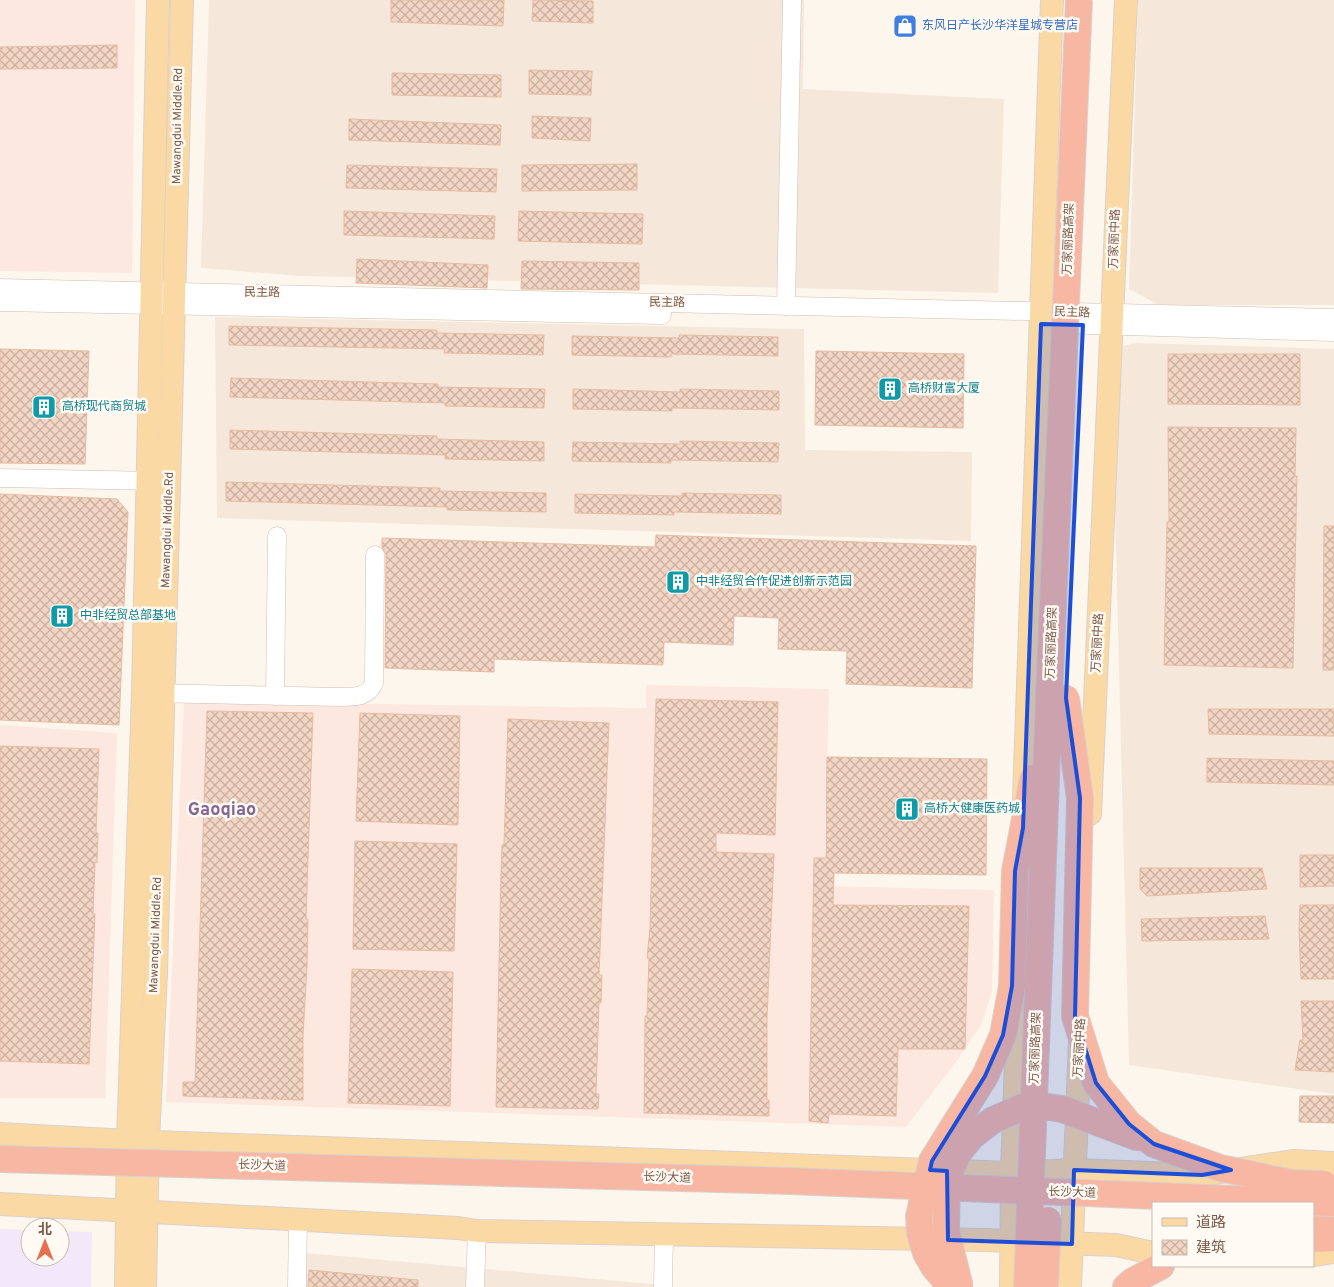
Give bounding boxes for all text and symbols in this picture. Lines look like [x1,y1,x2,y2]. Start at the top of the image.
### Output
shop icon: 东风日产长沙华洋星城专营店 [892,13,918,39]
place label: 东风日产长沙华洋星城专营店 [922,18,1078,34]
street label: Mawangdui Middle.Rd [169,68,187,184]
street label: 万家丽路高架 [1060,203,1078,275]
street label: 万家丽中路 [1106,209,1124,269]
street label: 民主路 [244,285,280,301]
street label: 民主路 [649,295,685,311]
street label: 民主路 [1054,304,1090,322]
building icon: 高桥财富大厦 [877,376,903,402]
place label: 高桥财富大厦 [908,381,980,397]
building icon: 高桥现代商贸城 [31,394,57,420]
place label: 高桥现代商贸城 [62,399,146,415]
street label: Mawangdui Middle.Rd [158,472,178,588]
building icon: 中非经贸合作促进创新示范园 [665,569,691,595]
place label: 中非经贸合作促进创新示范园 [696,574,852,590]
building icon: 中非经贸总部基地 [49,603,75,629]
street label: 万家丽路高架 [1043,607,1061,679]
place label: 中非经贸总部基地 [80,608,176,624]
street label: 万家丽中路 [1088,613,1108,673]
building icon: 高桥大健康医药城 [894,796,920,822]
district label: Gaoqiao [188,799,256,822]
place label: 高桥大健康医药城 [924,801,1020,817]
street label: Mawangdui Middle.Rd [146,877,166,993]
street label: 万家丽路高架 [1027,1012,1045,1084]
street label: 万家丽中路 [1070,1018,1090,1078]
street label: 长沙大道 [238,1157,286,1175]
street label: 长沙大道 [643,1169,691,1187]
street label: 长沙大道 [1048,1184,1096,1202]
legend [1152,1202,1314,1267]
text: 道路 [1196,1214,1226,1233]
north arrow [20,1217,70,1267]
text: 北 [38,1222,52,1239]
text: 建筑 [1196,1239,1226,1258]

